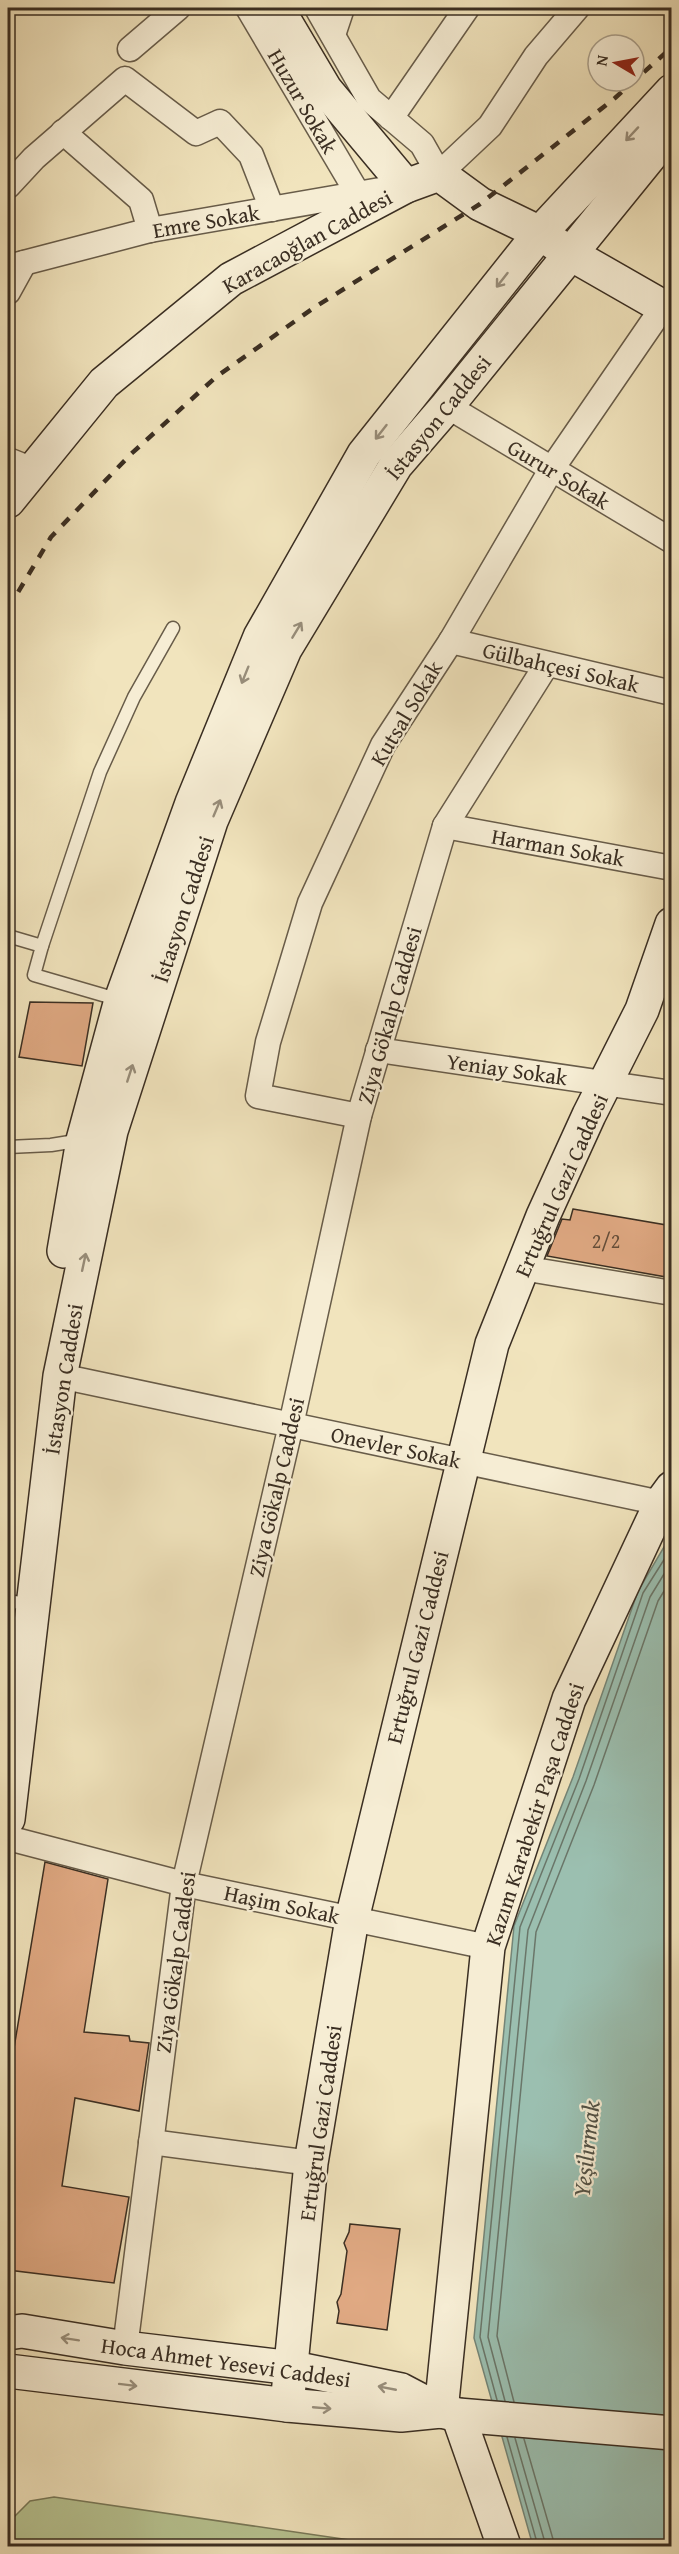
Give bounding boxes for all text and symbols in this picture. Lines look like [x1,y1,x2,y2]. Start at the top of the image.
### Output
north arrow [586,33,646,93]
street label: Huzur Sokak [260,42,346,160]
text: N [588,53,614,68]
one-way arrow [625,126,639,141]
street label: Karacaoğlan Caddesi [216,181,398,301]
street label: Emre Sokak [150,196,263,246]
one-way arrow [496,271,509,287]
street label: İstasyon Caddesi [378,348,498,486]
one-way arrow [375,424,388,440]
street label: Gurur Sokak [502,431,617,518]
one-way arrow [291,622,303,639]
street label: Gülbahçesi Sokak [480,633,643,701]
street label: Kutsal Sokak [362,654,450,772]
one-way arrow [239,665,250,684]
one-way arrow [212,799,223,818]
street label: Harman Sokak [489,820,628,875]
street label: İstasyon Caddesi [144,832,222,986]
street label: Ziya Gökalp Caddesi [348,922,430,1108]
street label: Yeniay Sokak [445,1045,570,1093]
one-way arrow [125,1064,136,1083]
street label: Ertuğrul Gazi Caddesi [506,1088,616,1282]
house number: 2/2 [592,1226,620,1255]
one-way arrow [78,1253,90,1272]
street label: İstasyon Caddesi [35,1301,91,1457]
street label: Ziya Gökalp Caddesi [240,1394,312,1580]
street label: Onevler Sokak [328,1418,465,1477]
street label: Ertuğrul Gazi Caddesi [378,1547,456,1747]
street label: Kazım Karabekir Paşa Caddesi [476,1678,592,1950]
street label: Ziya Gökalp Caddesi [146,1869,204,2055]
street label: Haşim Sokak [221,1876,344,1932]
street label: Ertuğrul Gazi Caddesi [290,2023,350,2223]
water label: Yeşilırmak [564,2099,608,2199]
street label: Hoca Ahmet Yesevi Caddesi [99,2329,353,2395]
one-way arrow [61,2333,81,2344]
one-way arrow [118,2380,138,2391]
one-way arrow [378,2381,397,2393]
one-way arrow [311,2403,331,2414]

